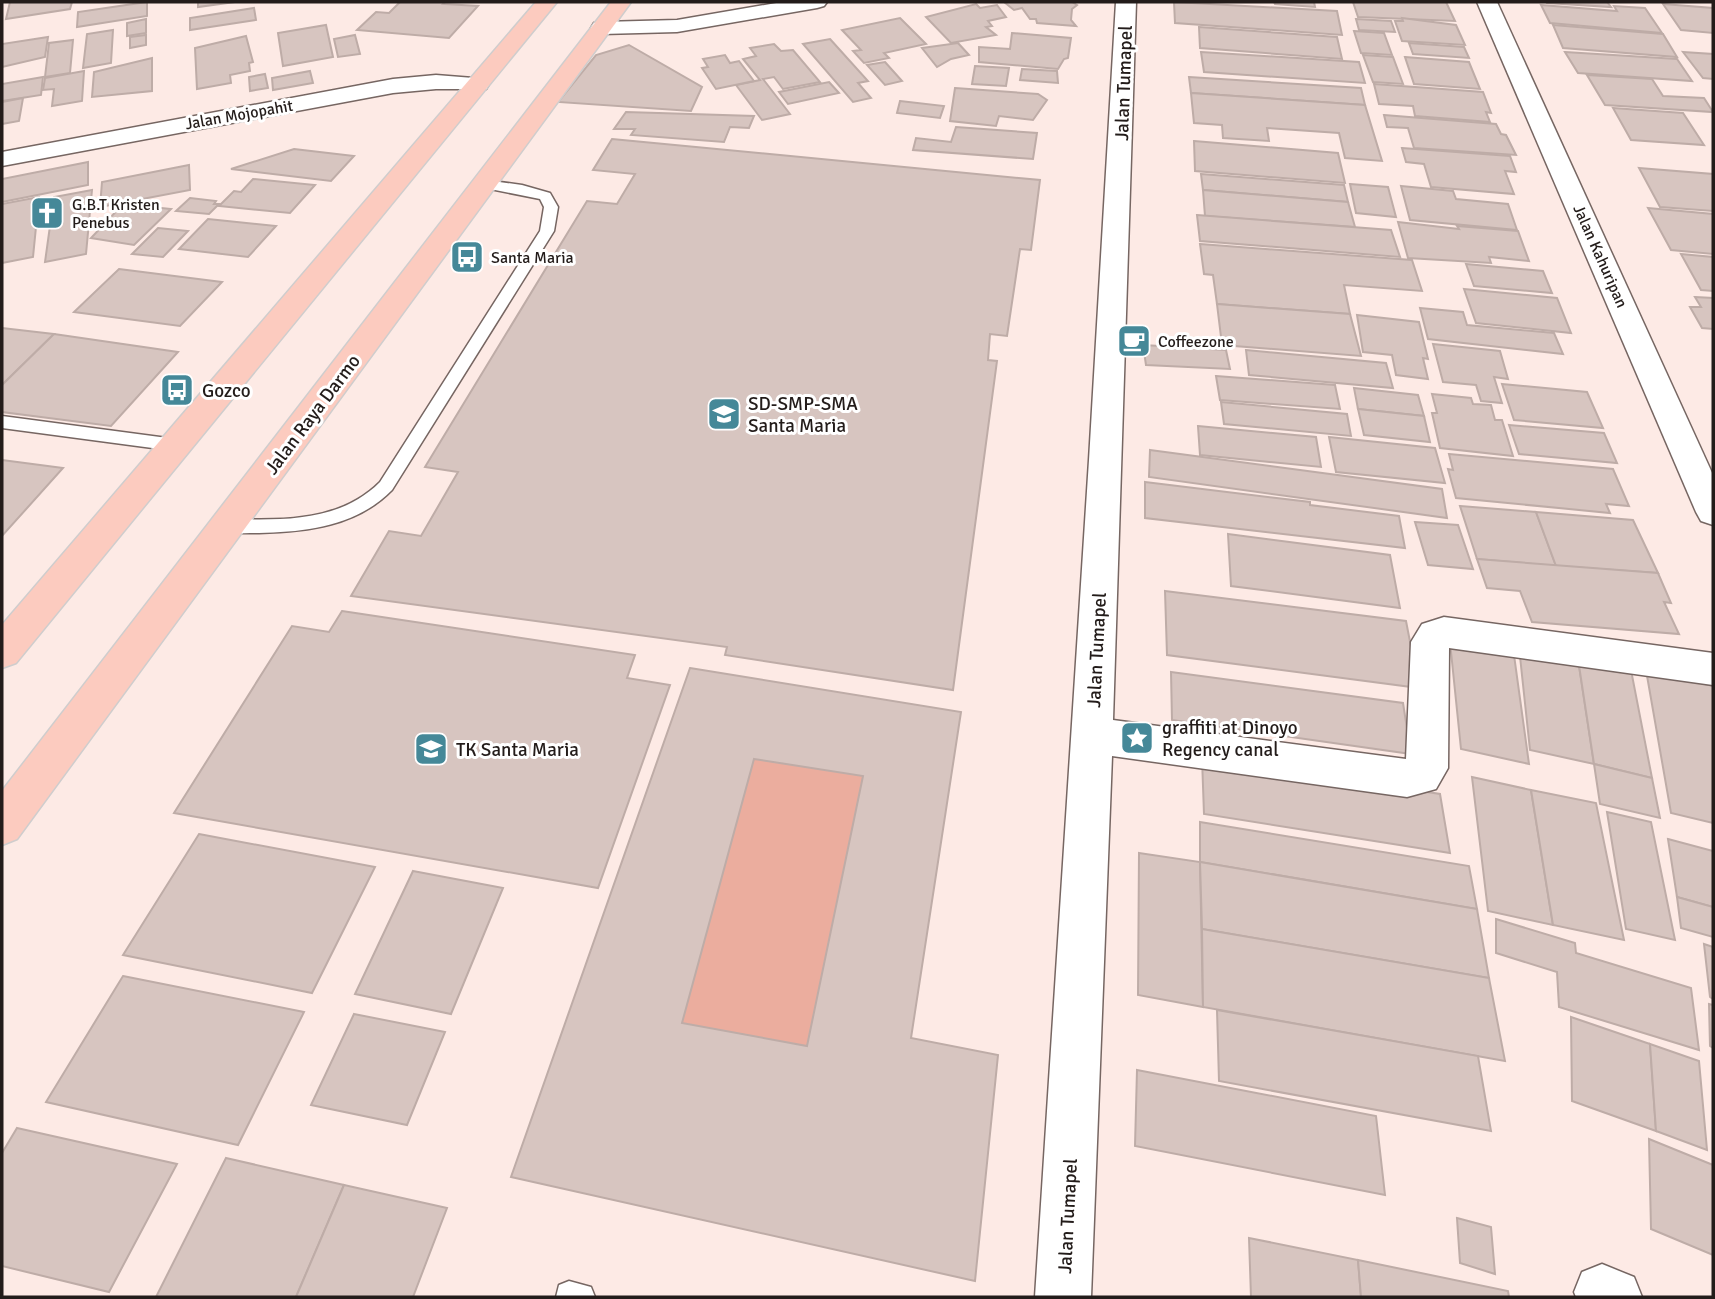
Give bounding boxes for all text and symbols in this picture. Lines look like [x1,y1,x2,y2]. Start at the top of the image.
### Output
street label: Jalan Tumapel [1110,25,1138,141]
street label: Jalan Mojopahit [184,96,295,134]
church icon: G.B.T Kristen Penebus [28,194,66,232]
place label: G.B.T Kristen Penebus [72,195,160,233]
street label: Jalan Kahuripan [1568,202,1632,311]
bus stop icon: Santa Maria [448,238,486,276]
place label: Santa Maria [491,248,574,268]
cafe icon: Coffeezone [1115,322,1153,360]
place label: Coffeezone [1158,332,1234,352]
street label: Jalan Raya Darmo [260,350,366,479]
bus stop icon: Gozco [158,371,196,409]
place label: Gozco [202,379,251,403]
place label: SD-SMP-SMA Santa Maria [748,392,858,438]
school or university icon: SD-SMP-SMA Santa Maria [705,395,743,433]
street label: Jalan Tumapel [1082,592,1112,708]
place label: graffiti at Dinoyo Regency canal [1162,716,1298,762]
place icon: graffiti at Dinoyo Regency canal [1118,719,1156,757]
school or university icon: TK Santa Maria [412,730,450,768]
place label: TK Santa Maria [456,738,579,762]
street label: Jalan Tumapel [1053,1158,1083,1274]

